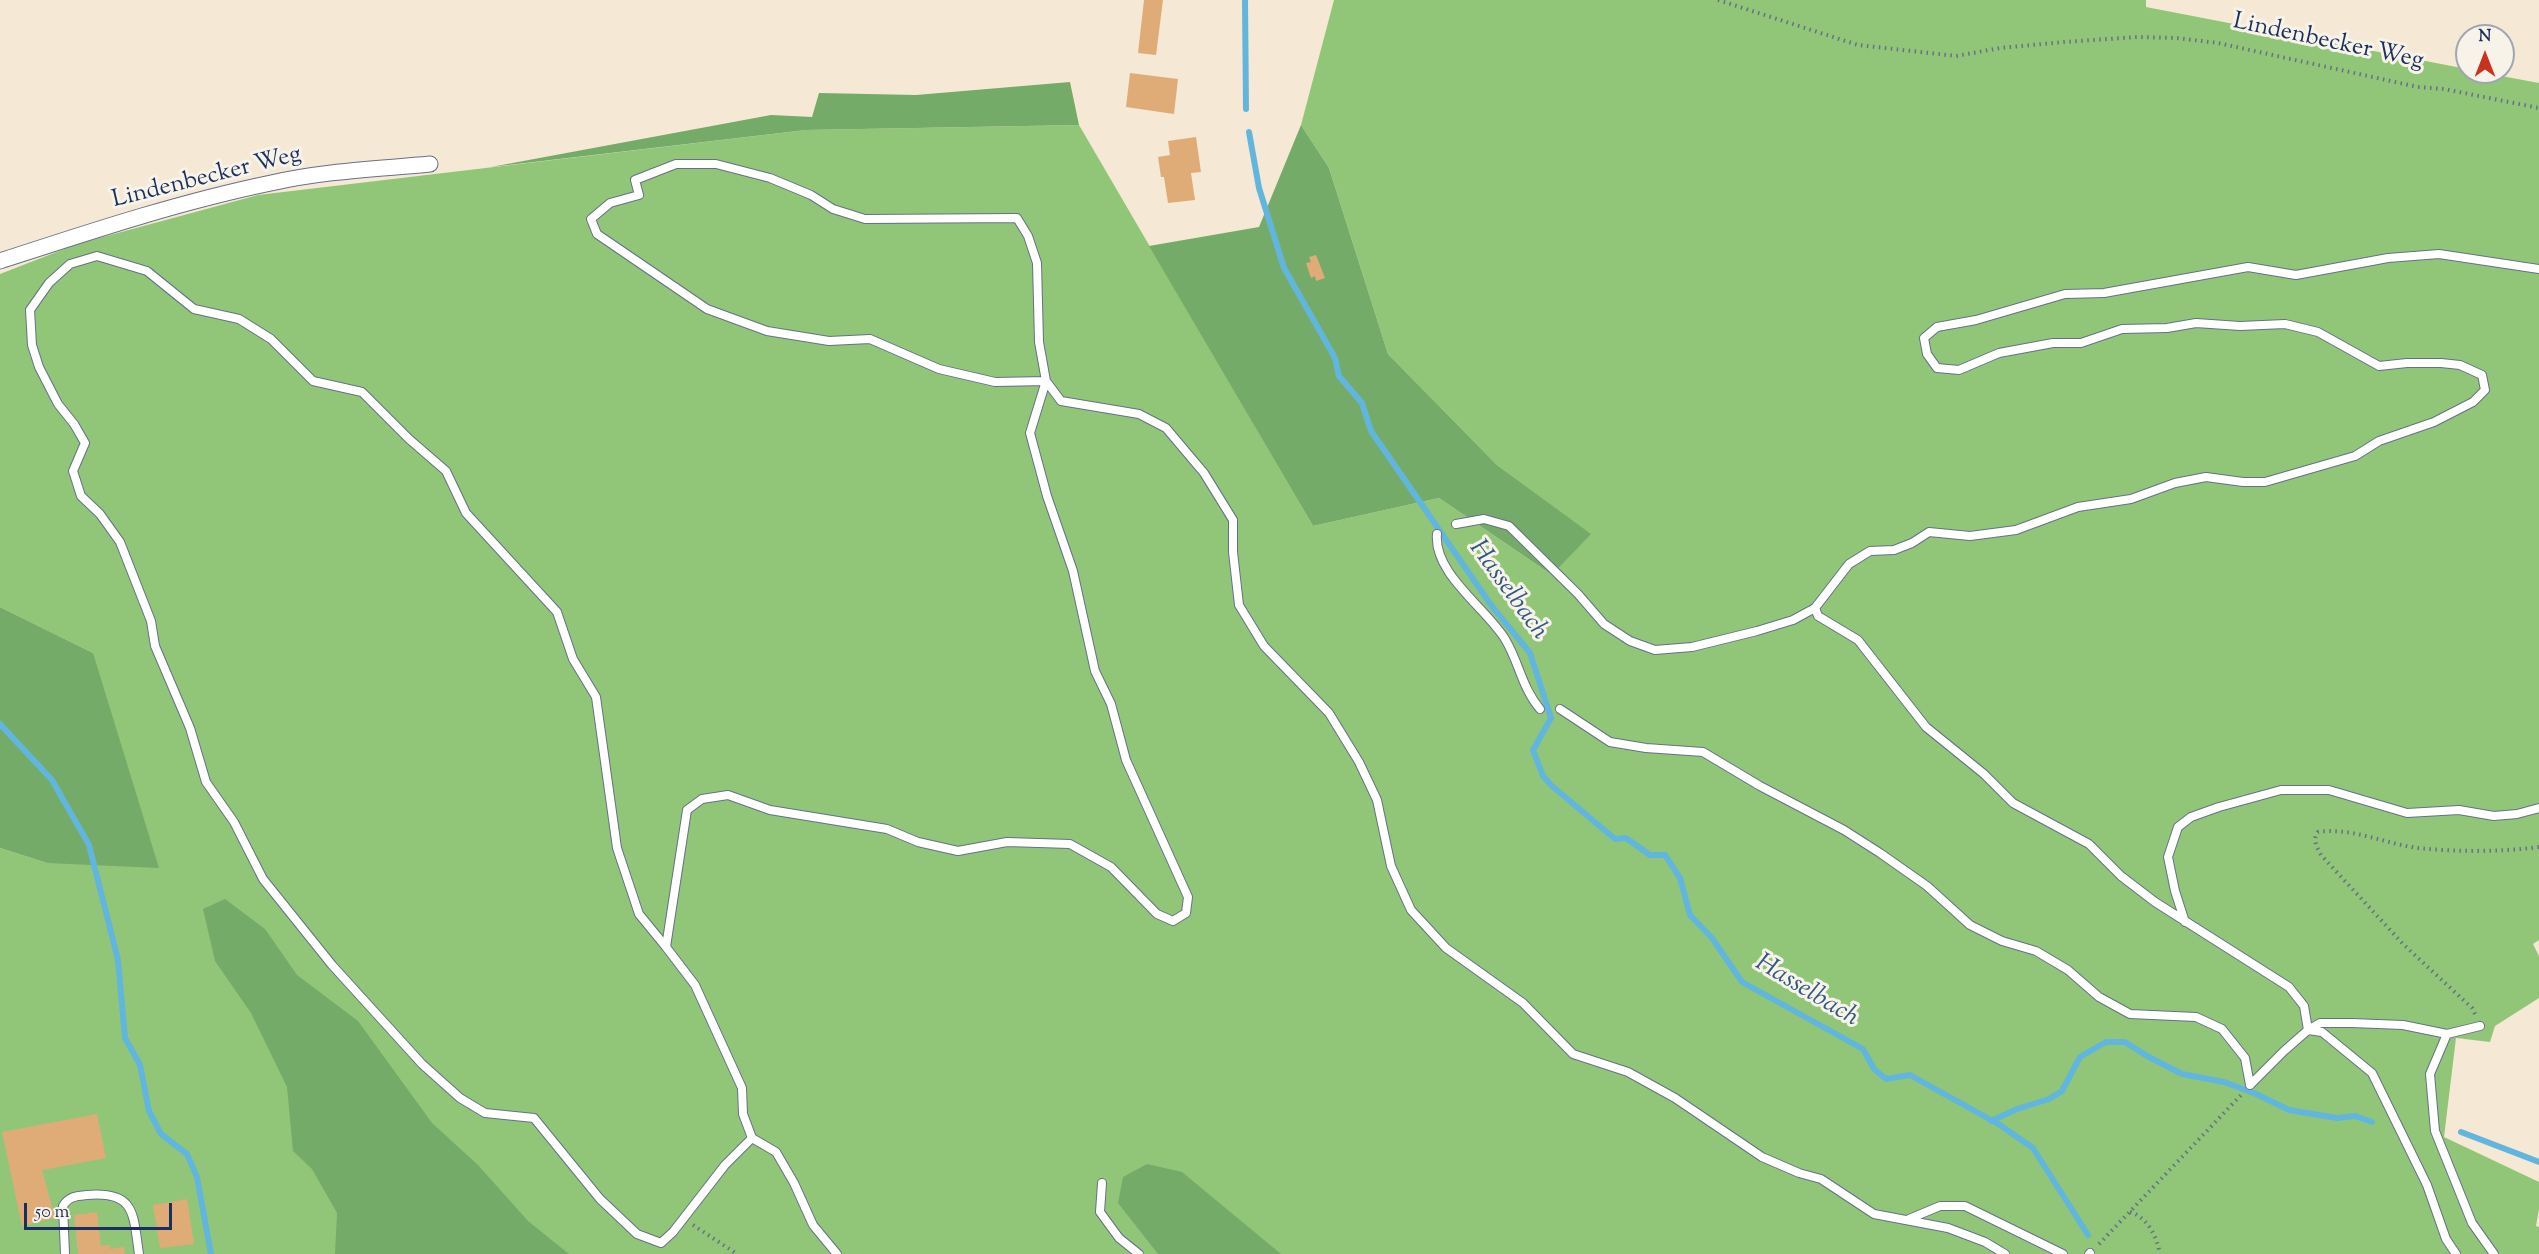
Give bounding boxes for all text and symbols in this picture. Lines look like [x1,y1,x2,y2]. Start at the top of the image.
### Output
street label: Lindenbecker Weg [2230,9,2426,77]
north arrow [2455,24,2515,84]
text: N [2479,26,2491,49]
street label: Lindenbecker Weg [109,142,305,216]
water label: Hasselbach [1460,535,1554,647]
water label: Hasselbach [1748,949,1864,1035]
scale bar [27,1191,176,1229]
text: 50 m [35,1200,69,1226]

